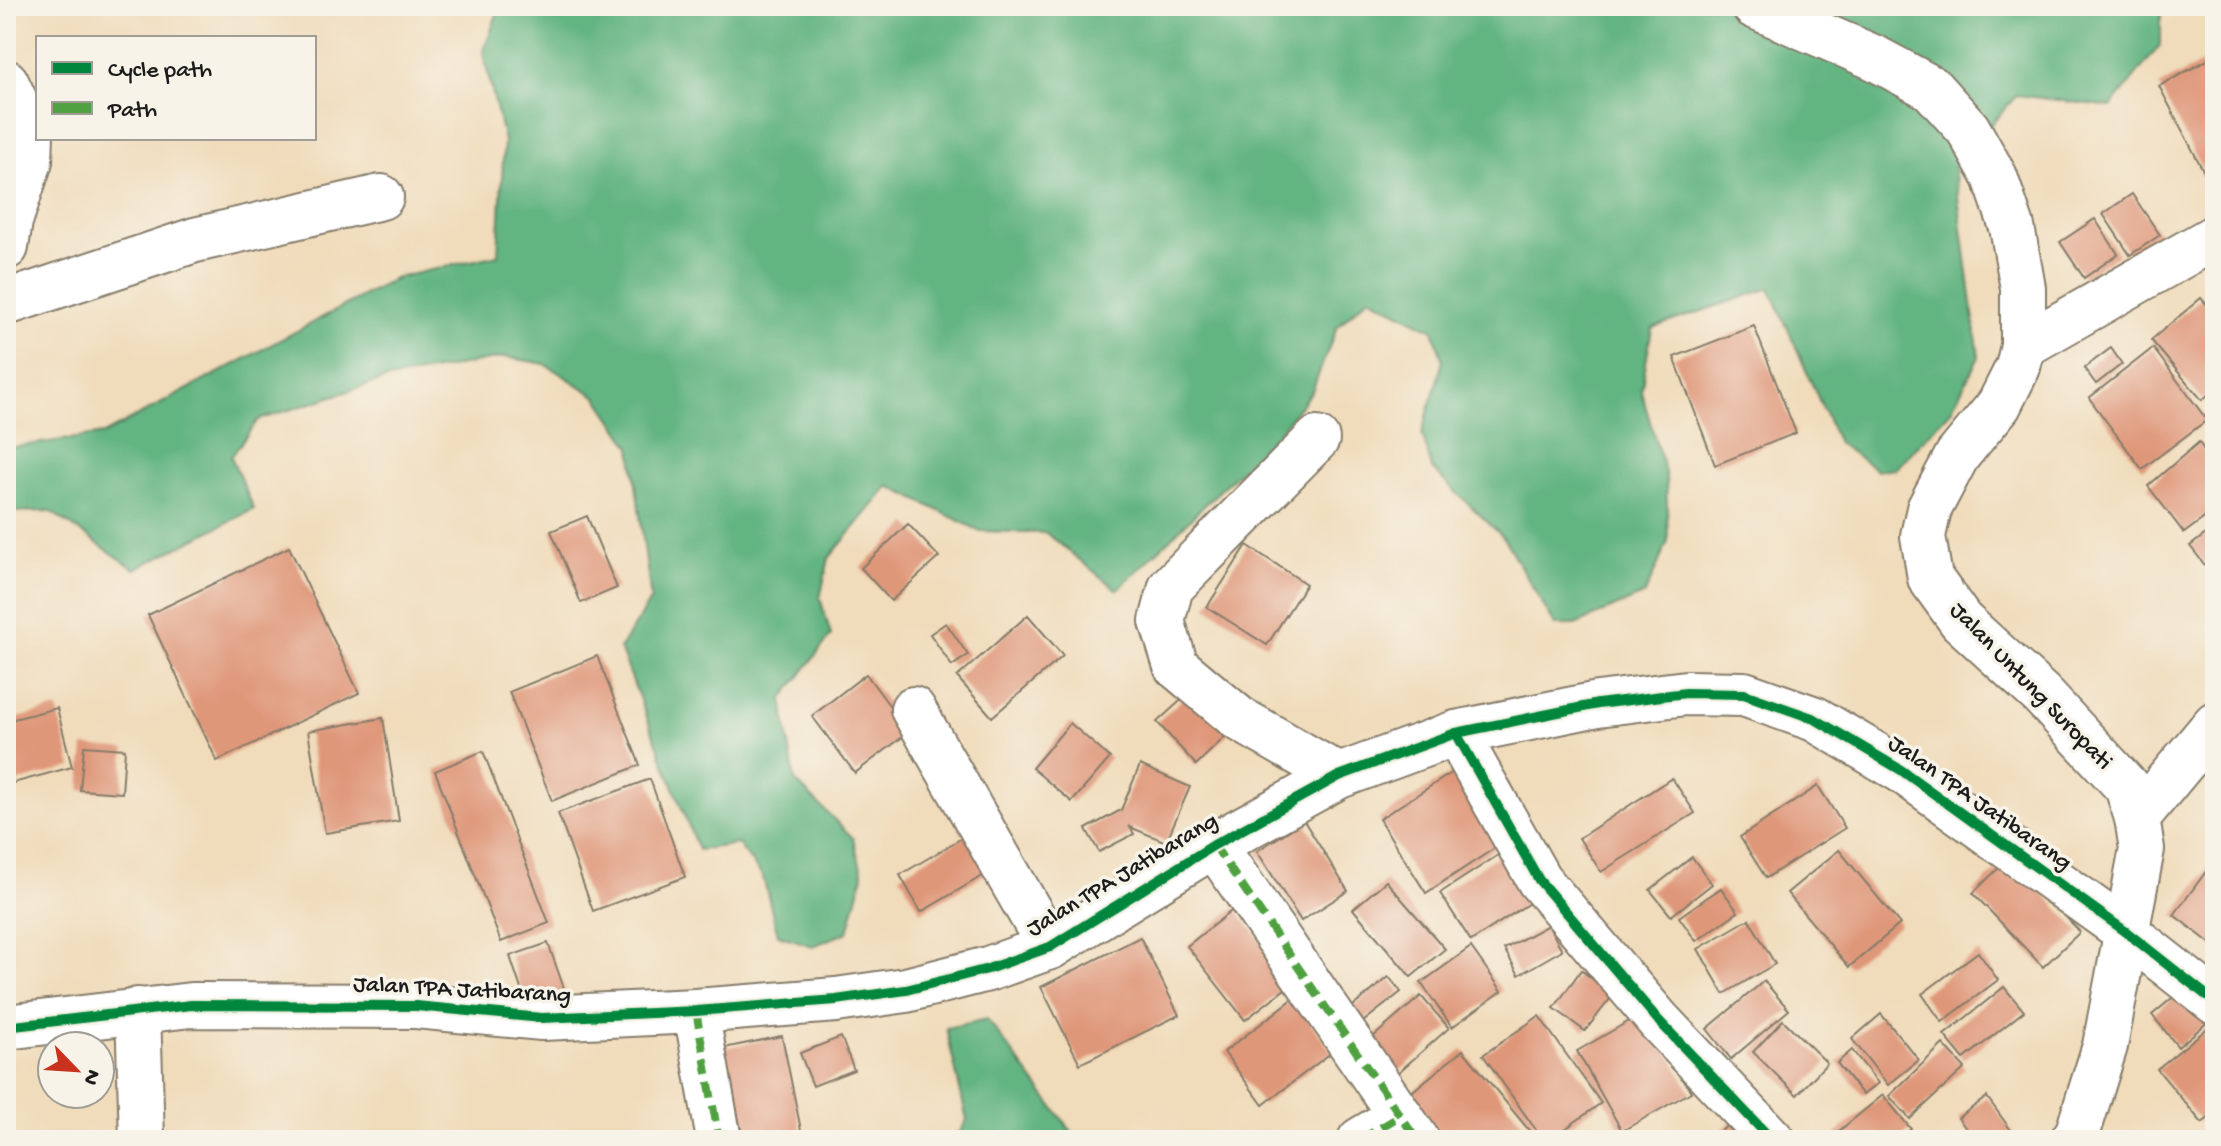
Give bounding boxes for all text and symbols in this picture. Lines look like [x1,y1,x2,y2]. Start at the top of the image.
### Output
legend [36,36,316,140]
text: Cycle path [108,57,212,86]
text: Path [107,97,157,126]
street label: Jalan Untung Suropati [1942,597,2118,777]
street label: Jalan TPA Jatibarang [1881,730,2077,878]
street label: Jalan TPA Jatibarang [1022,807,1224,945]
street label: Jalan TPA Jatibarang [352,971,572,1011]
north arrow [36,1030,116,1110]
text: N [76,1065,105,1089]

